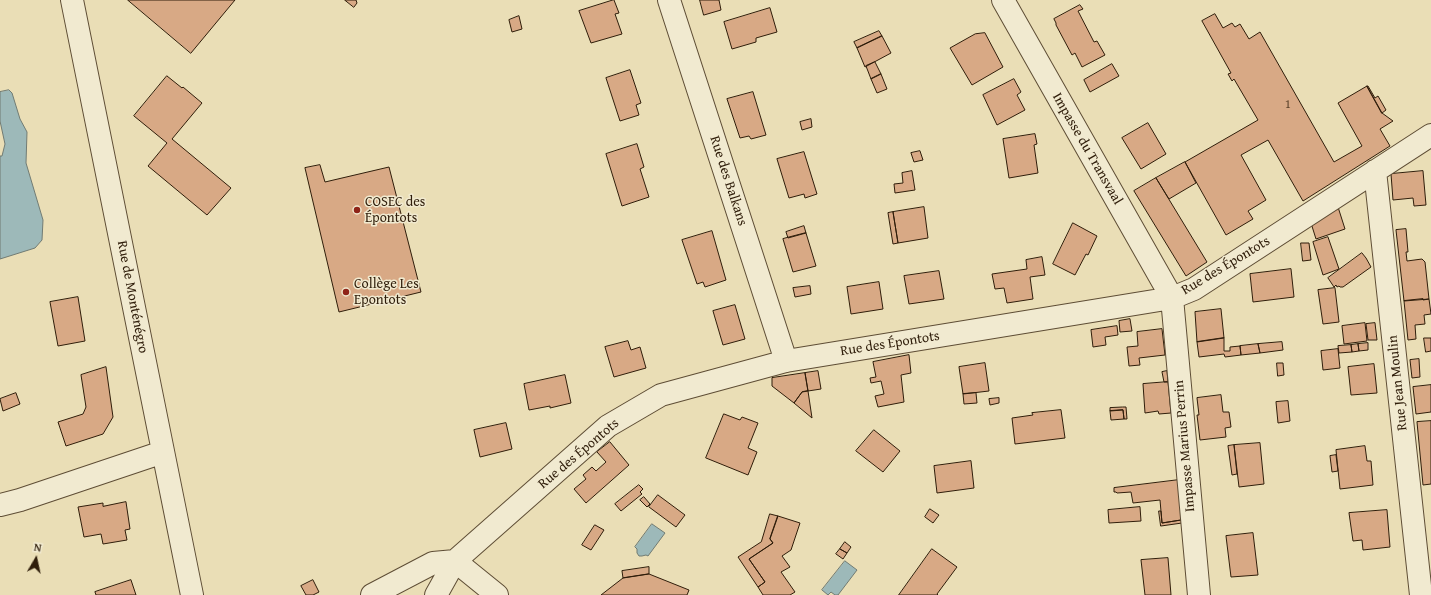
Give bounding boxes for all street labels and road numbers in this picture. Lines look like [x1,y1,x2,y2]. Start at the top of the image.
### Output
street label: Impasse du Transvaal [1048,90,1126,208]
street label: Rue des Balkans [706,134,750,228]
street label: Rue des Épontots [1179,233,1273,299]
street label: Rue de Monténégro [113,239,151,355]
street label: Rue des Épontots [839,328,941,360]
street label: Rue Jean Moulin [1385,335,1411,431]
street label: Impasse Marius Perrin [1171,379,1199,513]
street label: Rue des Épontots [535,415,623,493]

